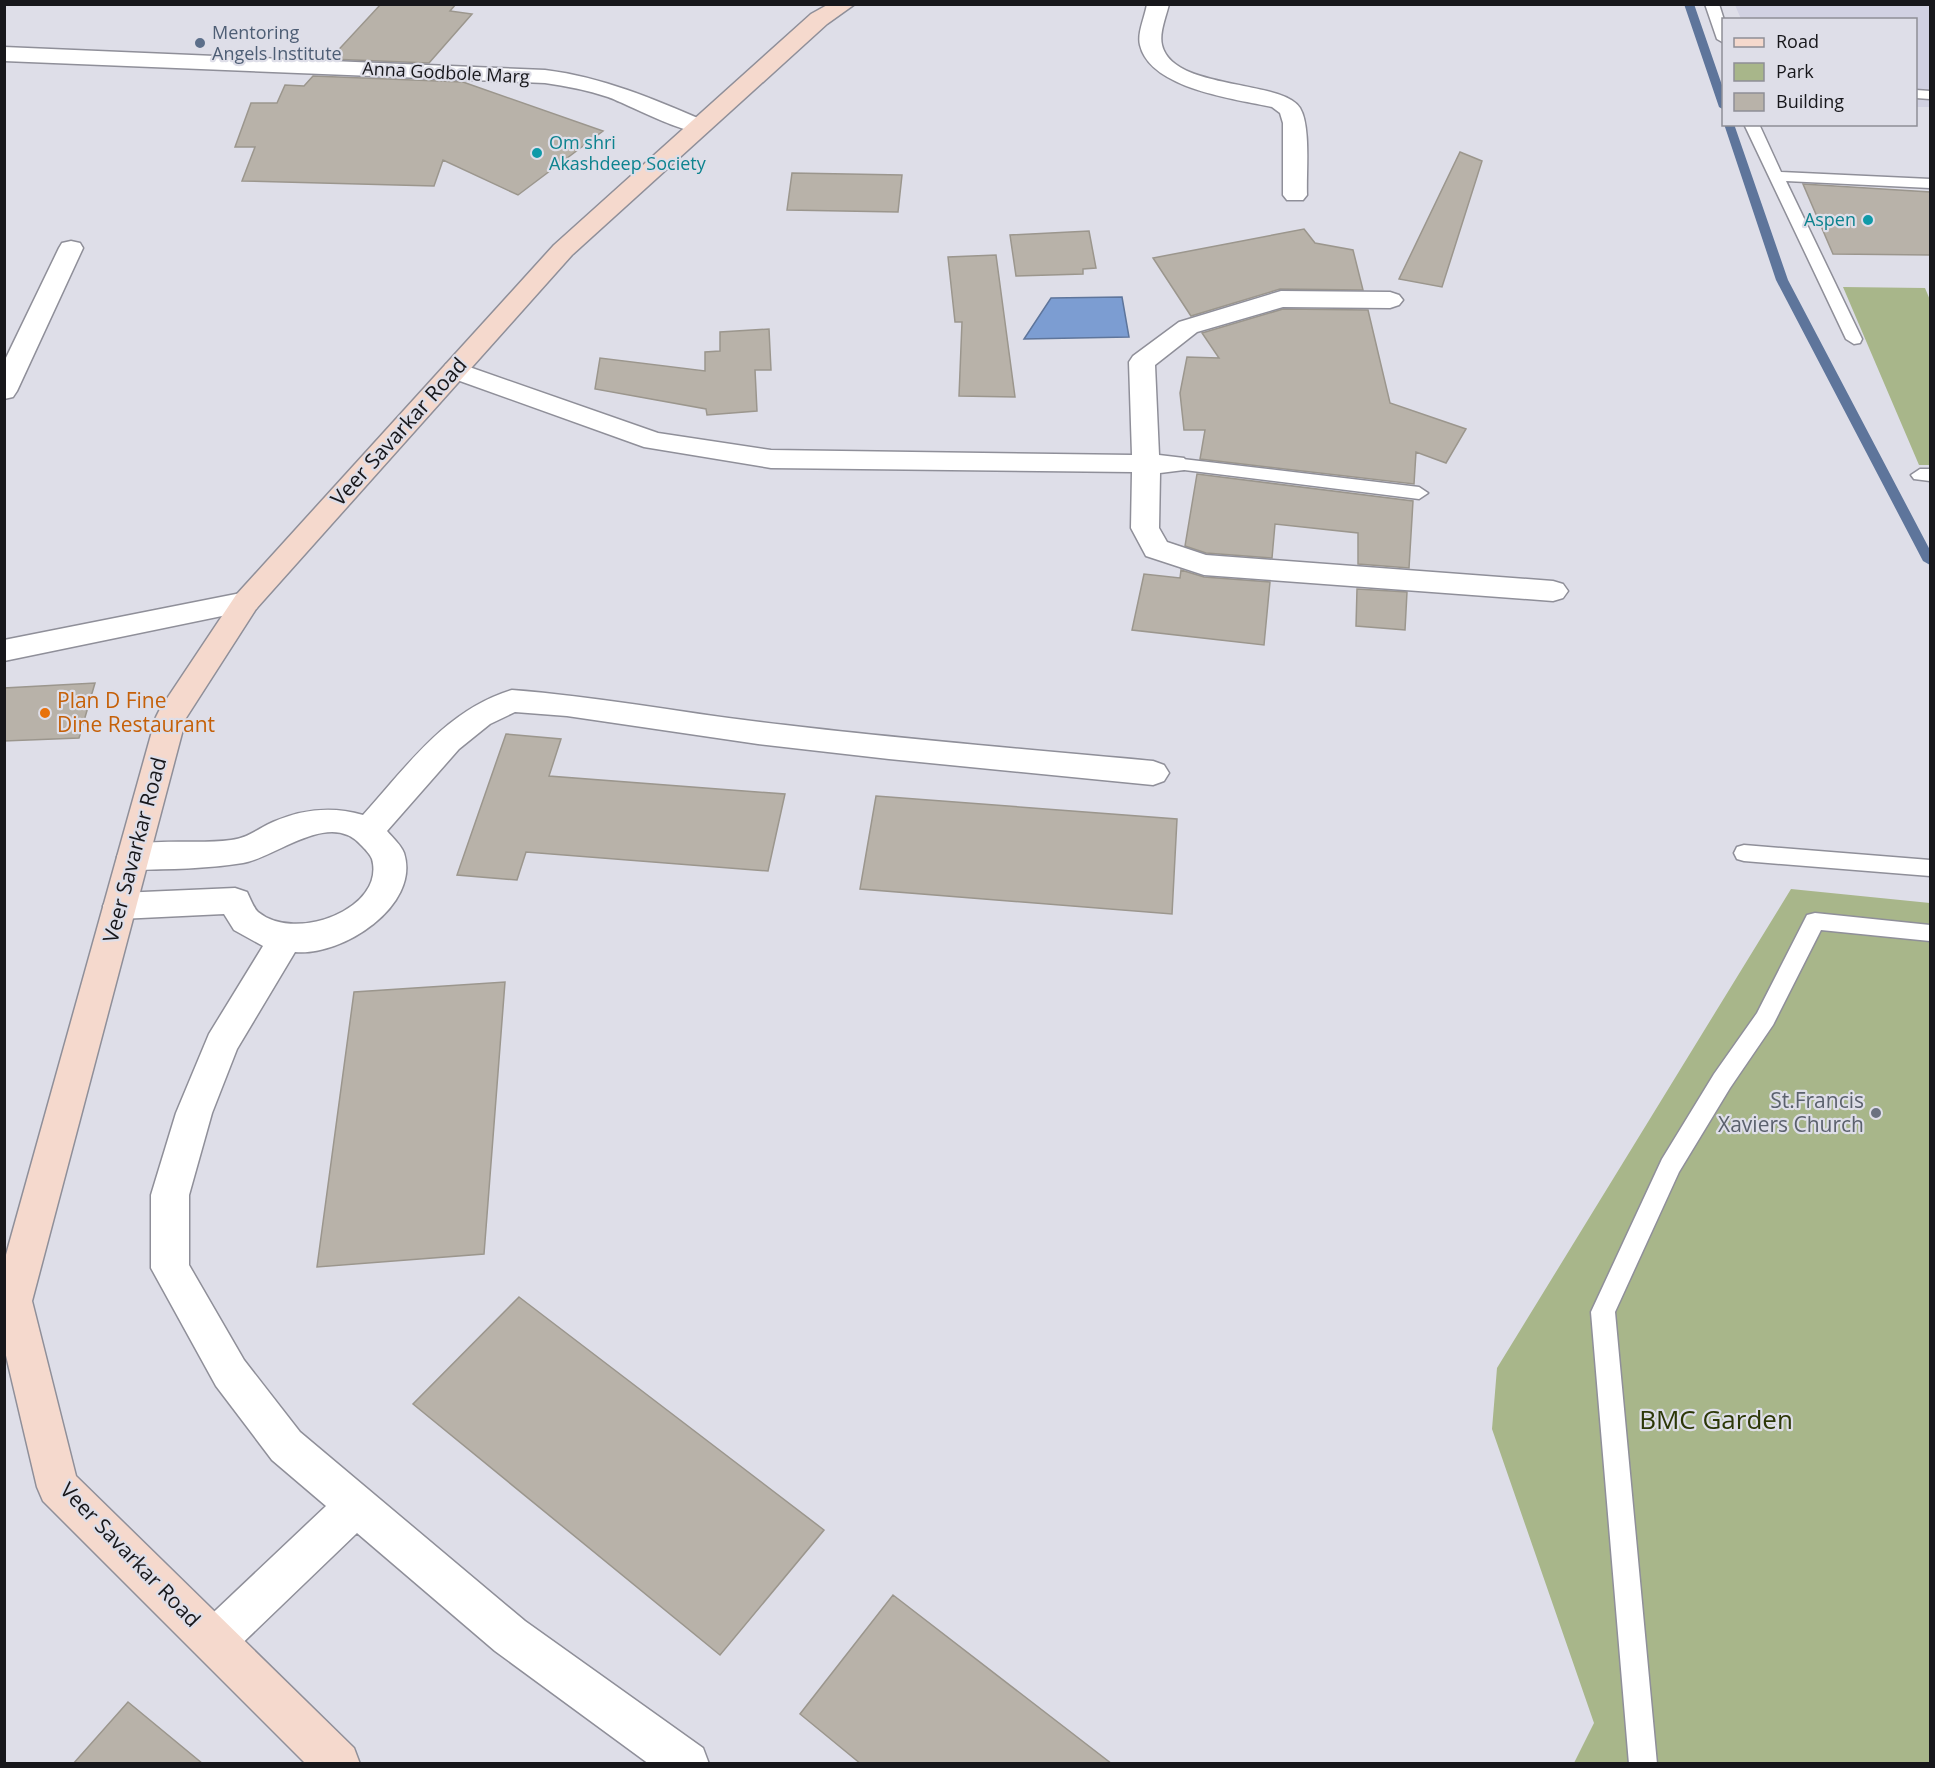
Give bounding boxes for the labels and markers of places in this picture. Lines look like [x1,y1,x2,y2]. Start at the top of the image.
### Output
place label: Mentoring Angels Institute [212,20,342,65]
marker: Mentoring Angels Institute [193,36,207,50]
place label: Om shri Akashdeep Society [549,130,707,175]
marker: Om shri Akashdeep Society [530,146,544,160]
place label: Aspen [1804,207,1856,231]
marker: Aspen [1861,213,1875,227]
place label: Plan D Fine Dine Restaurant [57,686,215,738]
marker: Plan D Fine Dine Restaurant [38,706,52,720]
place label: St.Francis Xaviers Church [1718,1086,1864,1138]
marker: St.Francis Xaviers Church [1869,1106,1883,1120]

